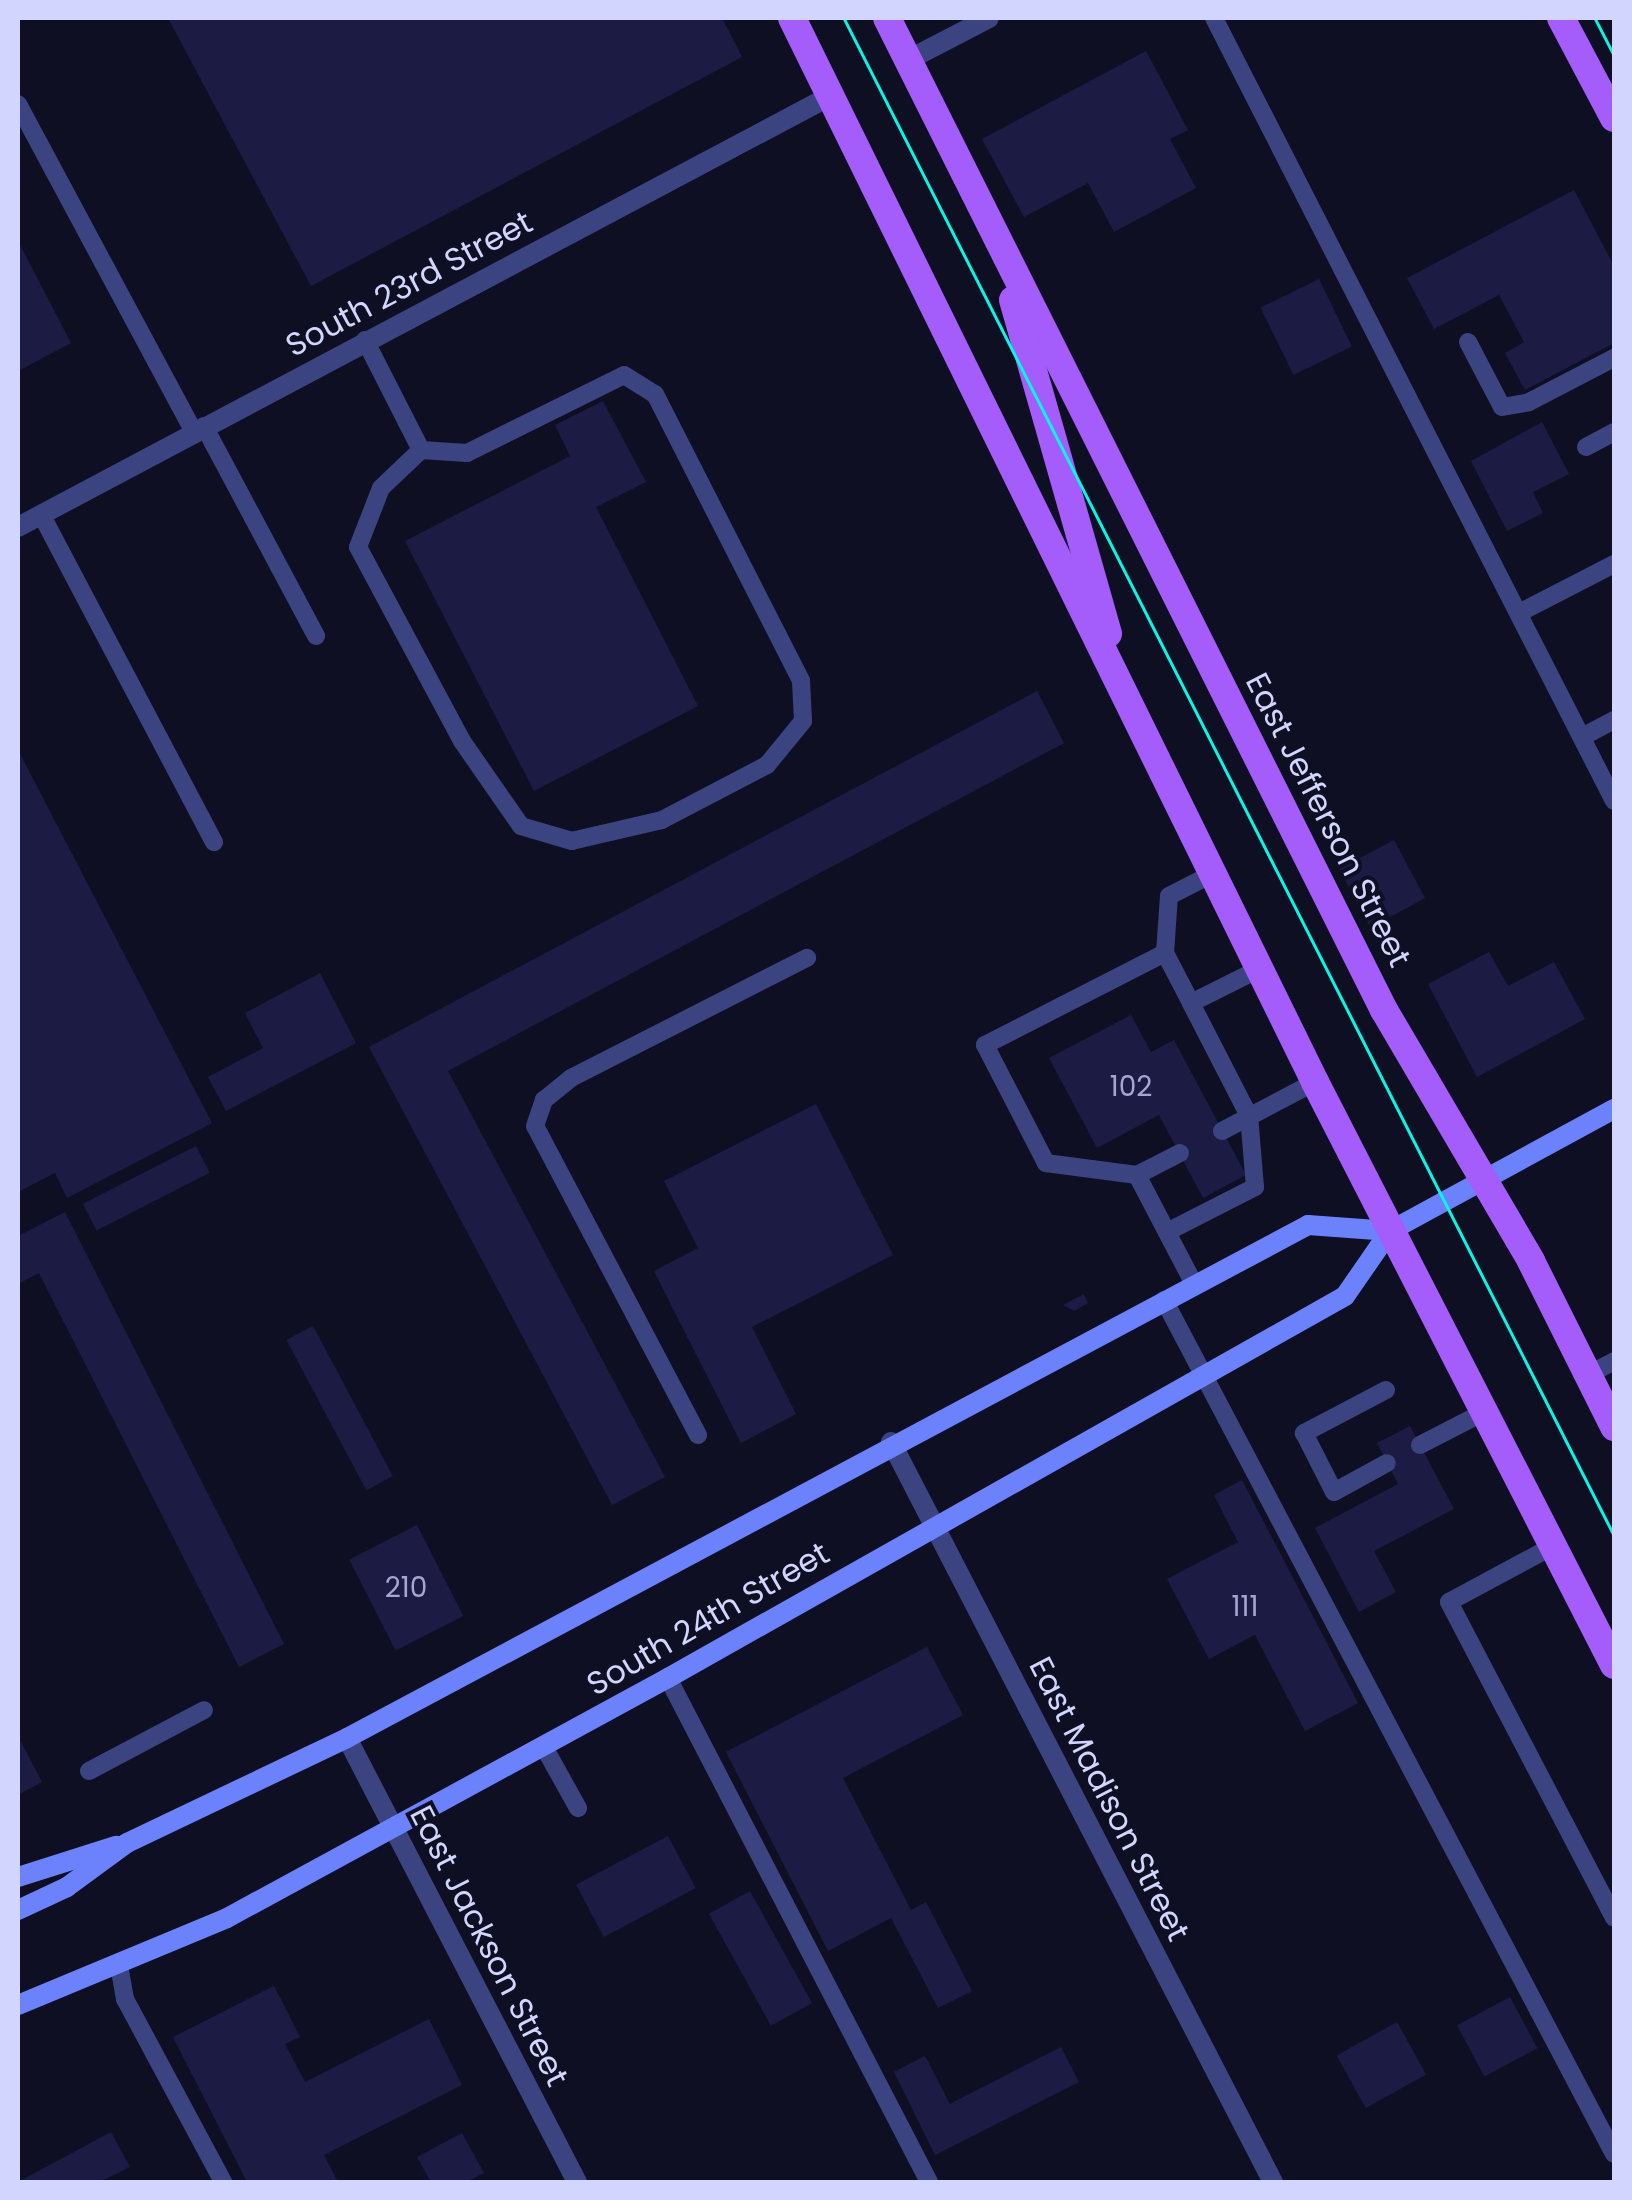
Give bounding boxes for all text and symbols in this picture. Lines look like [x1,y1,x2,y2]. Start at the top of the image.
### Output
street label: South 23rd Street [279,203,539,365]
street label: East Jefferson Street [1237,667,1419,973]
house number: 102 [1110,1070,1152,1104]
street label: South 24th Street [580,1534,836,1704]
house number: 210 [385,1571,427,1605]
house number: 111 [1232,1590,1258,1624]
street label: East Madison Street [1021,1651,1197,1947]
street label: East Jackson Street [402,1799,576,2093]

